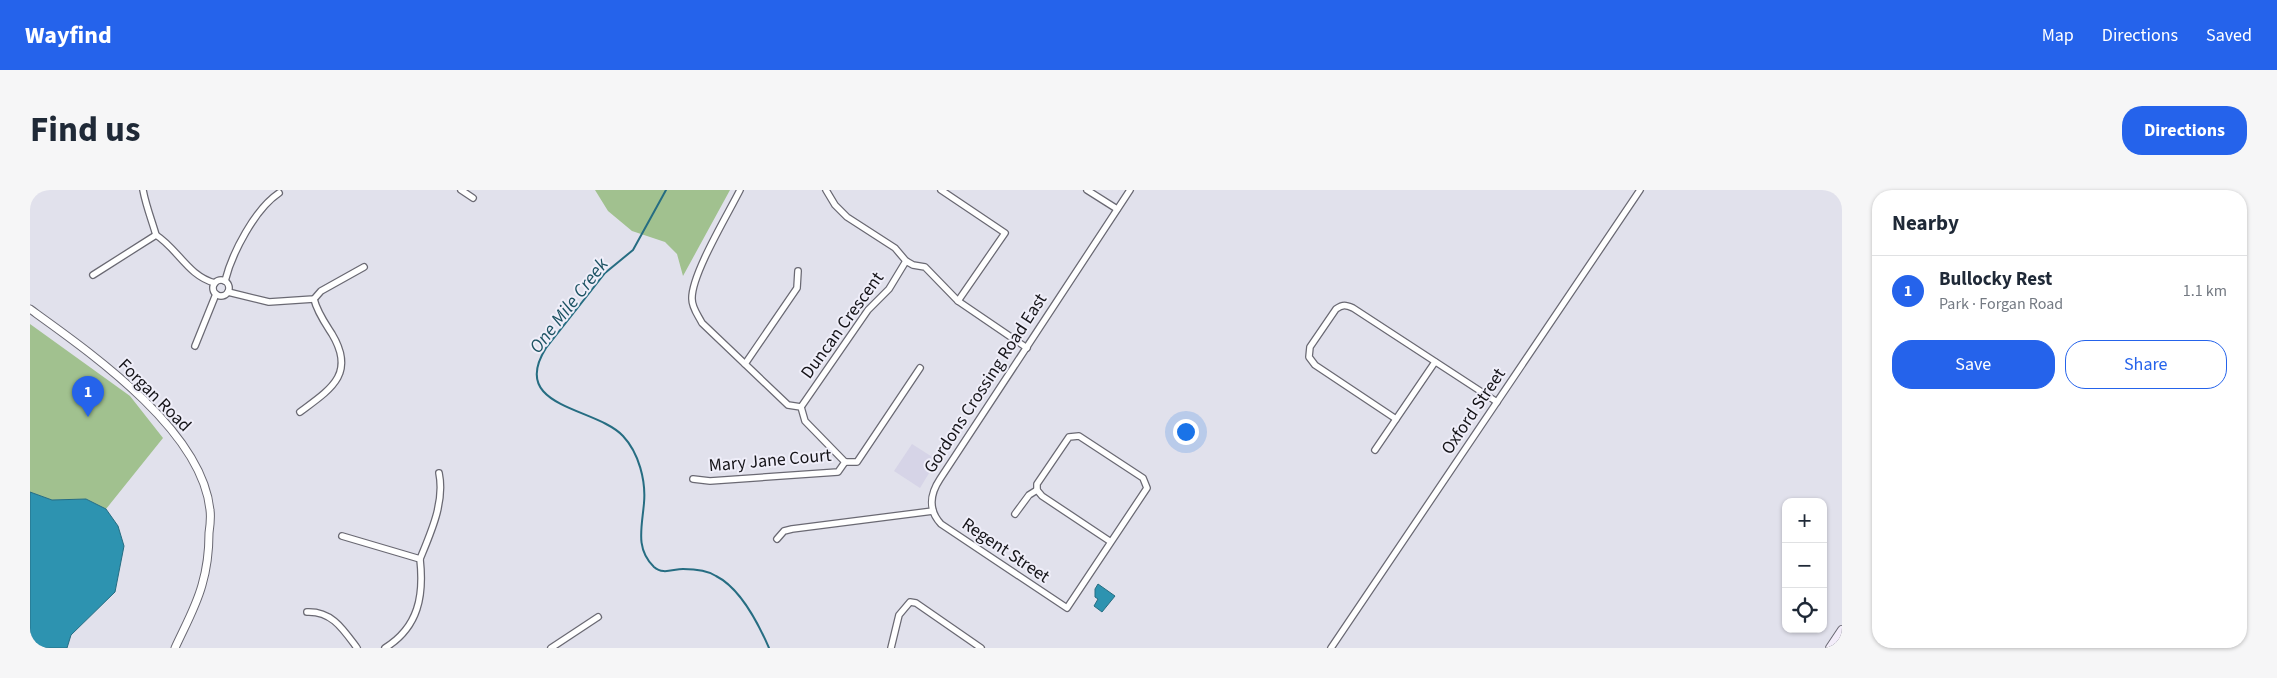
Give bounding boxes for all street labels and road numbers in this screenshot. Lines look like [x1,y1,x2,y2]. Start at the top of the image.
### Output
street label: Duncan Crescent [795,267,890,384]
street label: Gordons Crossing Road East [918,288,1053,478]
street label: Forgan Road [112,353,197,438]
street label: Oxford Street [1435,363,1512,459]
street label: Mary Jane Court [708,443,832,478]
street label: Regent Street [957,512,1055,589]

